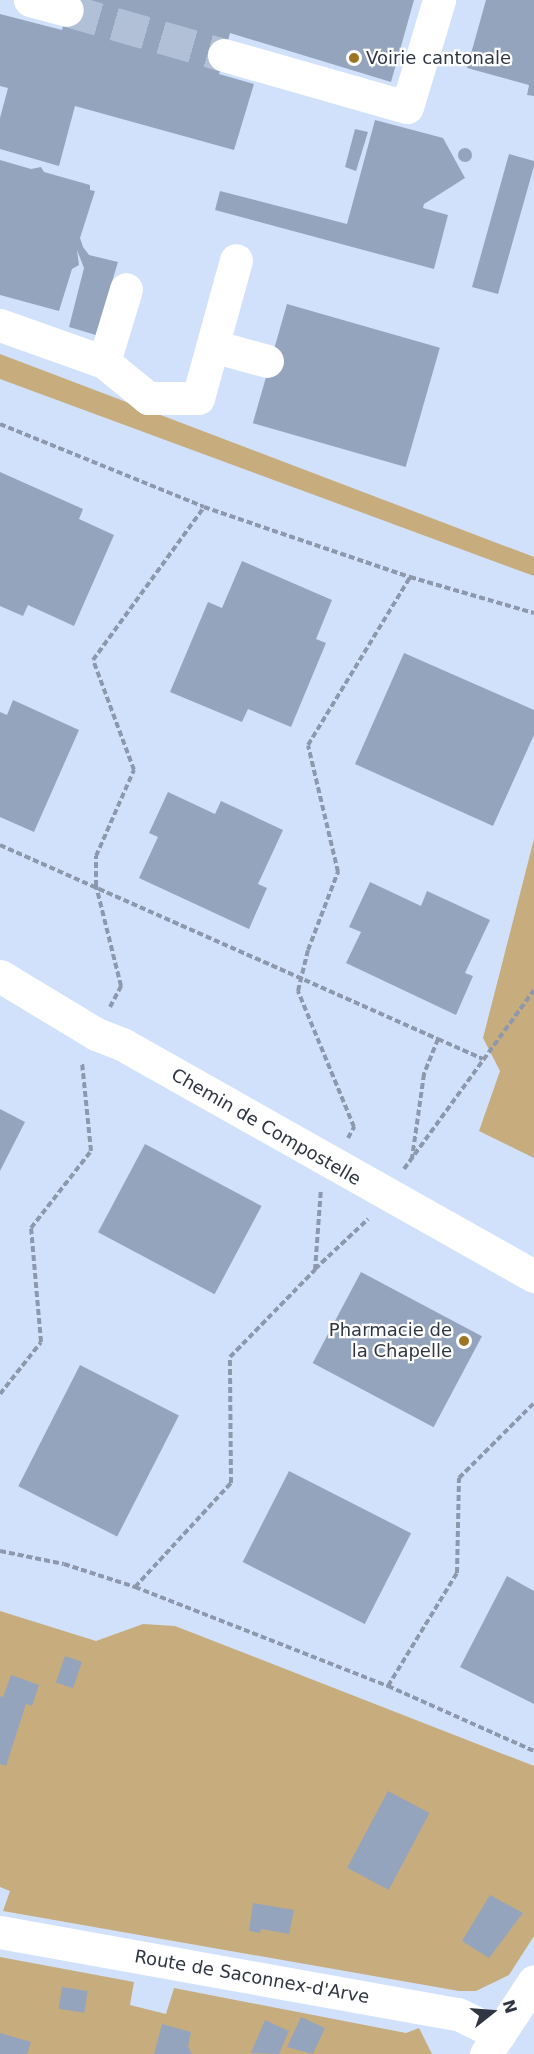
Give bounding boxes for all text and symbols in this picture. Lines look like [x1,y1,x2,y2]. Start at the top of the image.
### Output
place label: Voirie cantonale [366,47,511,69]
marker: Voirie cantonale [347,51,361,65]
street label: Chemin de Compostelle [167,1064,365,1190]
place label: Pharmacie de la Chapelle [329,1320,452,1362]
marker: Pharmacie de la Chapelle [457,1334,471,1348]
street label: Route de Saconnex-d'Arve [133,1946,371,2008]
north arrow [462,1982,522,2042]
text: N [499,1997,521,2016]

